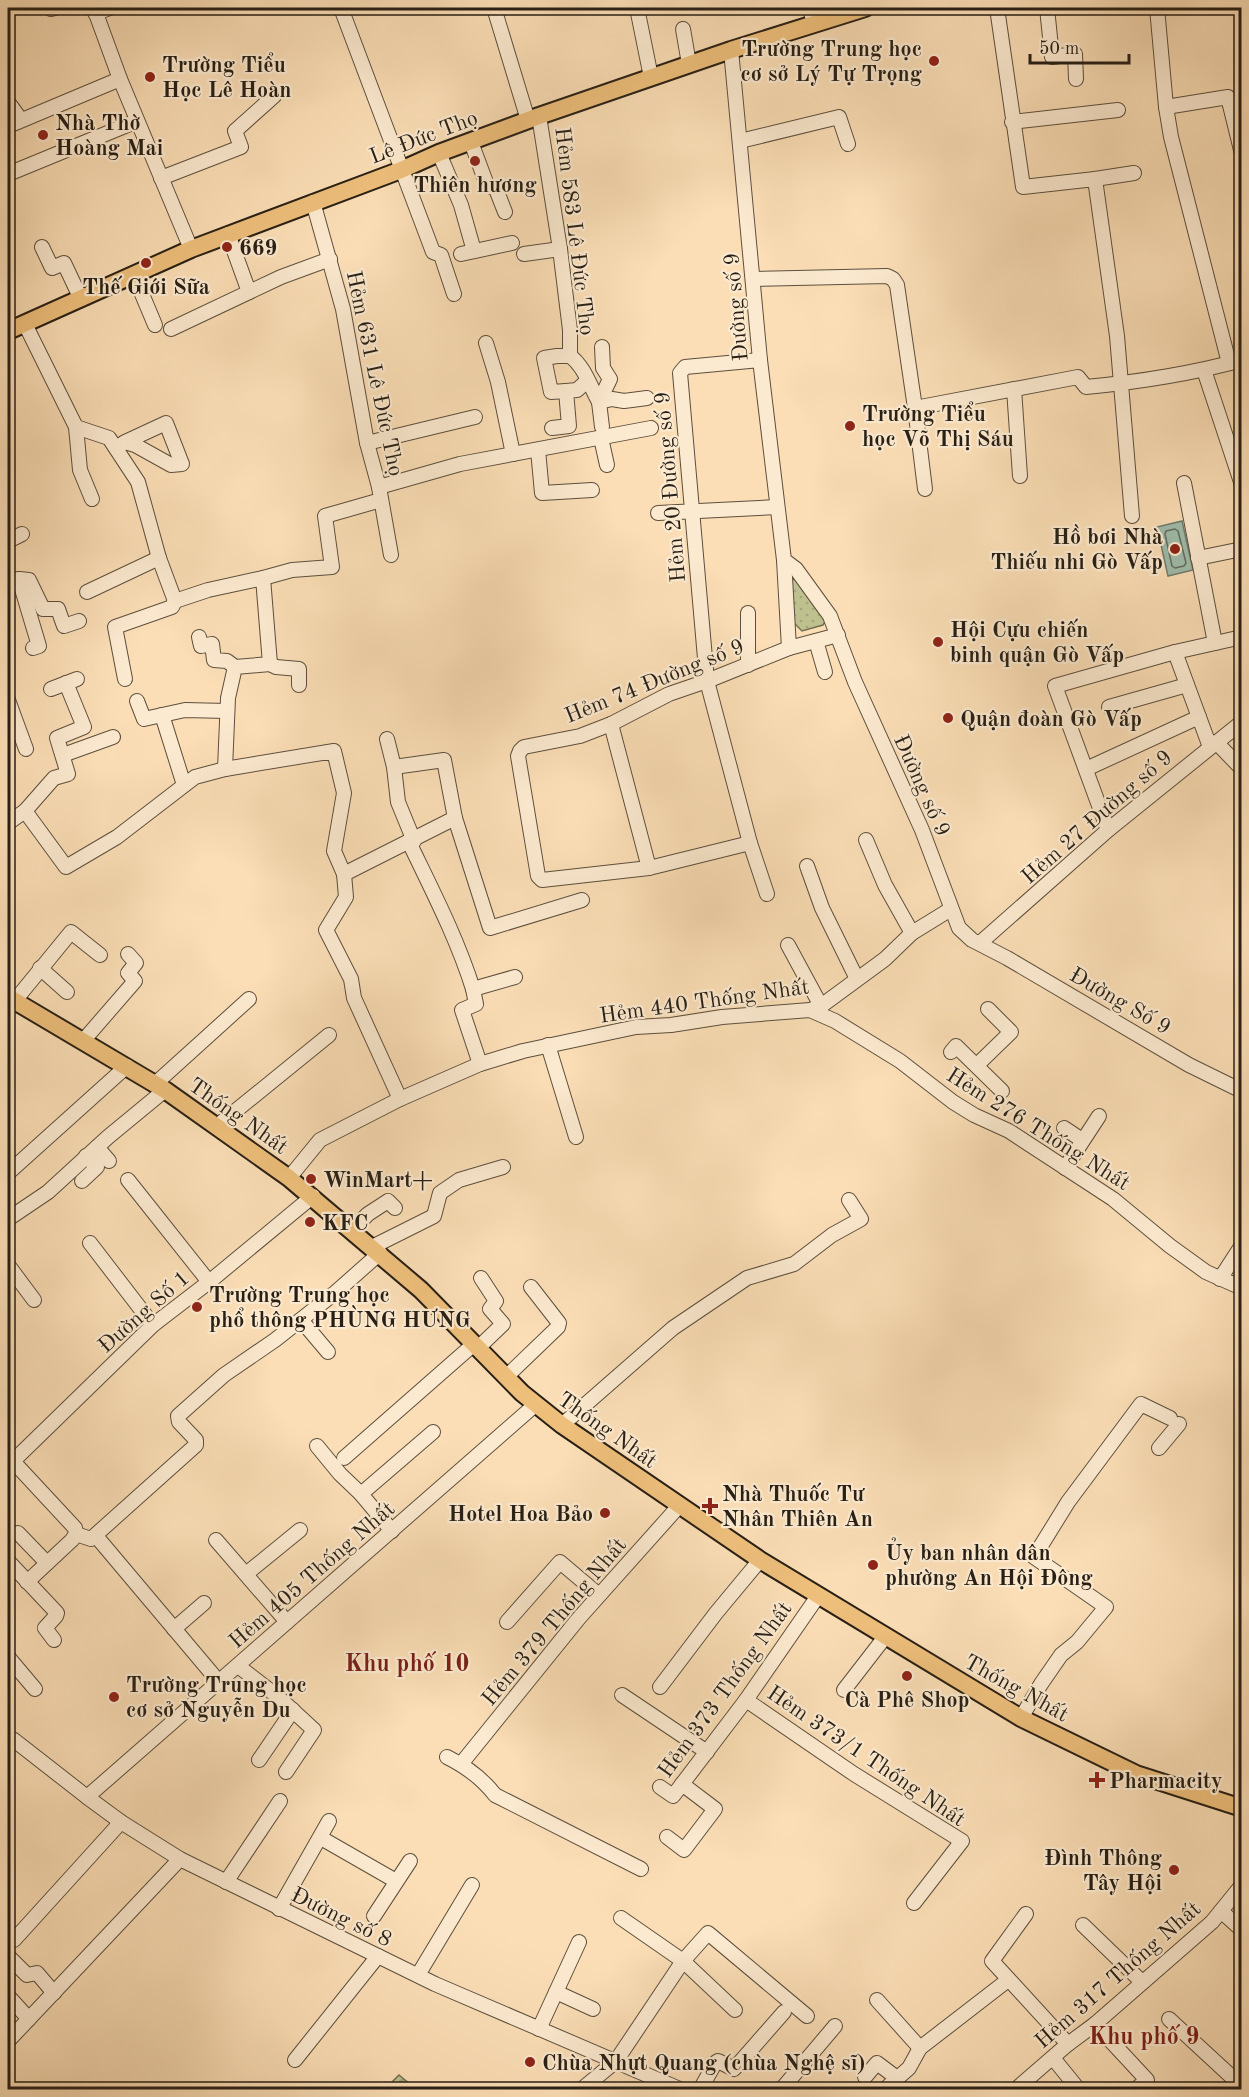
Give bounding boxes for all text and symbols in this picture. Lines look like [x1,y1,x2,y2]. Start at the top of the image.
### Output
scale bar [1030,27,1129,65]
place label: Trường Trung học cơ sở Lý Tự Trọng [740,39,922,86]
text: 50 m [1039,40,1079,58]
place label: Trường Tiểu Học Lê Hoàn [162,52,292,102]
marker: Trường Trung học cơ sở Lý Tự Trọng [927,54,941,68]
marker: Trường Tiểu Học Lê Hoàn [143,70,157,84]
street label: Lê Đức Thọ [367,107,481,169]
place label: Nhà Thờ Hoàng Mai [55,113,163,160]
street label: Hẻm 583 Lê Đức Thọ [550,126,598,337]
marker: Nhà Thờ Hoàng Mai [36,128,50,142]
marker: Thiên hương [468,154,482,168]
place label: Thiên hương [413,175,537,197]
place label: 669 [239,238,277,260]
marker: 669 [220,240,234,254]
street label: Đường số 9 [721,252,753,362]
marker: Thế Giới Sữa [139,256,153,270]
street label: Hẻm 631 Lê Đức Thọ [342,269,407,478]
place label: Thế Giới Sữa [82,275,210,299]
street label: Hẻm 20 Đường số 9 [652,390,690,583]
place label: Trường Tiểu học Võ Thị Sáu [862,401,1014,451]
marker: Trường Tiểu học Võ Thị Sáu [843,419,857,433]
place label: Hồ bơi Nhà Thiếu nhi Gò Vấp [990,524,1163,574]
marker: Hồ bơi Nhà Thiếu nhi Gò Vấp [1168,542,1182,556]
place label: Hội Cựu chiến binh quận Gò Vấp [950,618,1124,667]
marker: Hội Cựu chiến binh quận Gò Vấp [931,635,945,649]
street label: Hẻm 74 Đường số 9 [562,636,748,728]
place label: Quận đoàn Gò Vấp [960,707,1142,731]
marker: Quận đoàn Gò Vấp [941,711,955,725]
street label: Đường số 9 [889,732,953,840]
street label: Hẻm 27 Đường số 9 [1018,746,1177,889]
street label: Đường Số 9 [1066,964,1174,1039]
street label: Hẻm 440 Thống Nhất [598,976,811,1028]
street label: Hẻm 276 Thống Nhất [942,1064,1133,1195]
street label: Thống Nhất [184,1074,292,1159]
place label: WinMart+ [323,1170,433,1192]
marker: WinMart+ [304,1172,318,1186]
place label: KFC [322,1213,368,1235]
marker: KFC [303,1215,317,1229]
street label: Đường Số 1 [94,1267,194,1358]
place label: Trường Trung học phổ thông PHÙNG HƯNG [209,1285,471,1332]
marker: Trường Trung học phổ thông PHÙNG HƯNG [190,1300,204,1314]
street label: Thống Nhất [553,1388,661,1473]
place label: Nhà Thuốc Tư Nhân Thiên An [722,1482,873,1531]
street label: Hẻm 405 Thống Nhất [225,1498,399,1653]
marker: Nhà Thuốc Tư Nhân Thiên An [703,1499,717,1513]
place label: Hotel Hoa Bảo [448,1504,593,1526]
marker: Hotel Hoa Bảo [598,1506,612,1520]
street label: Hẻm 379 Thống Nhất [478,1534,631,1710]
place label: Ủy ban nhân dân phường An Hội Đông [885,1537,1093,1590]
marker: Ủy ban nhân dân phường An Hội Đông [866,1558,880,1572]
street label: Hẻm 373 Thống Nhất [655,1598,797,1782]
district label: Khu phố 10 [345,1651,470,1677]
street label: Thống Nhất [960,1651,1072,1726]
marker: Cà Phê Shop [900,1669,914,1683]
place label: Trường Trung học cơ sở Nguyễn Du [126,1675,307,1722]
street label: Hẻm 373/1 Thống Nhất [763,1682,969,1831]
marker: Trường Trung học cơ sở Nguyễn Du [107,1690,121,1704]
place label: Cà Phê Shop [844,1690,970,1712]
place label: Pharmacity [1109,1771,1223,1793]
marker: Pharmacity [1090,1773,1104,1787]
place label: Đình Thông Tây Hội [1044,1848,1162,1895]
marker: Đình Thông Tây Hội [1167,1863,1181,1877]
street label: Đường số 8 [287,1884,395,1952]
street label: Hẻm 317 Thống Nhất [1031,1898,1205,2053]
district label: Khu phố 9 [1088,2024,1200,2050]
place label: Chùa Nhựt Quang (chùa Nghệ sĩ) [542,2053,865,2075]
marker: Chùa Nhựt Quang (chùa Nghệ sĩ) [523,2055,537,2069]

